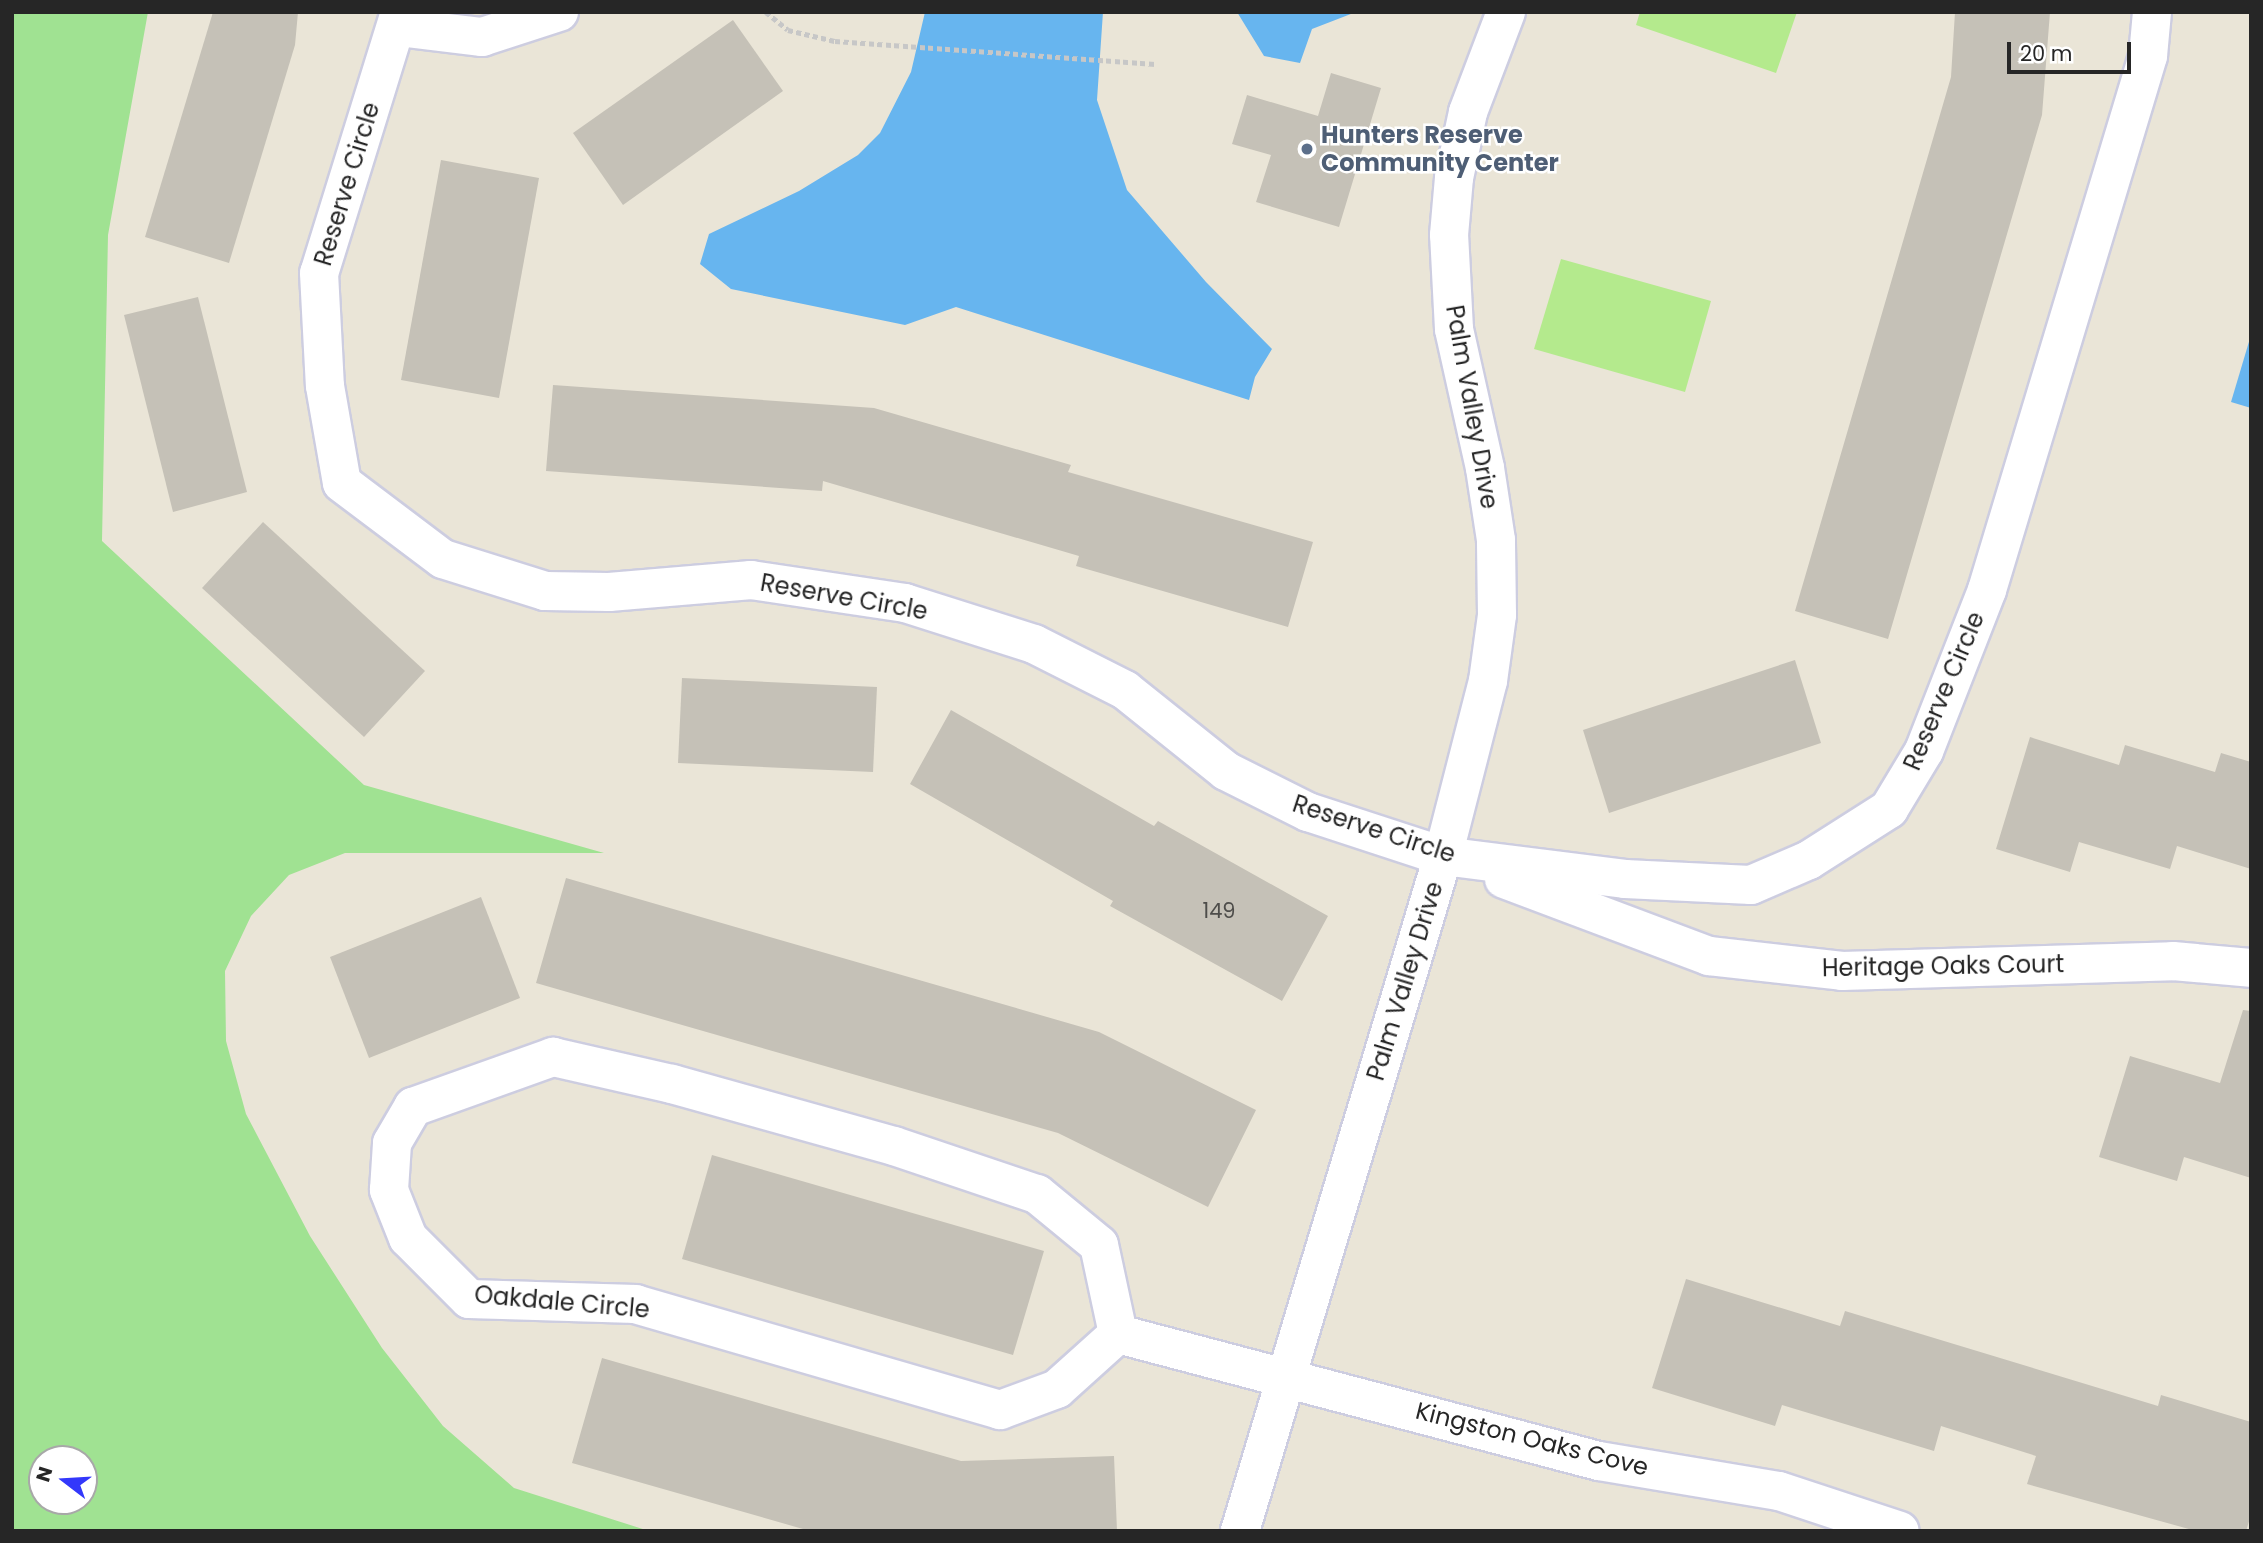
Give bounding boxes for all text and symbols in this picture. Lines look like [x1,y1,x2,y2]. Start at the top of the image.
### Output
scale bar [2011,28,2135,72]
text: 20 m [2020,39,2073,68]
street label: Reserve Circle [308,99,386,269]
place label: Hunters Reserve Community Center [1321,121,1559,177]
marker: Hunters Reserve Community Center [1299,141,1315,157]
street label: Palm Valley Drive [1440,303,1504,511]
street label: Reserve Circle [758,568,930,626]
street label: Reserve Circle [1898,607,1990,775]
street label: Reserve Circle [1289,789,1459,869]
street label: Palm Valley Drive [1361,878,1449,1084]
house number: 149 [1202,898,1236,924]
street label: Heritage Oaks Court [1822,949,2064,983]
street label: Oakdale Circle [473,1280,651,1324]
street label: Kingston Oaks Cove [1413,1396,1651,1482]
north arrow [28,1445,98,1515]
text: N [29,1464,59,1485]

